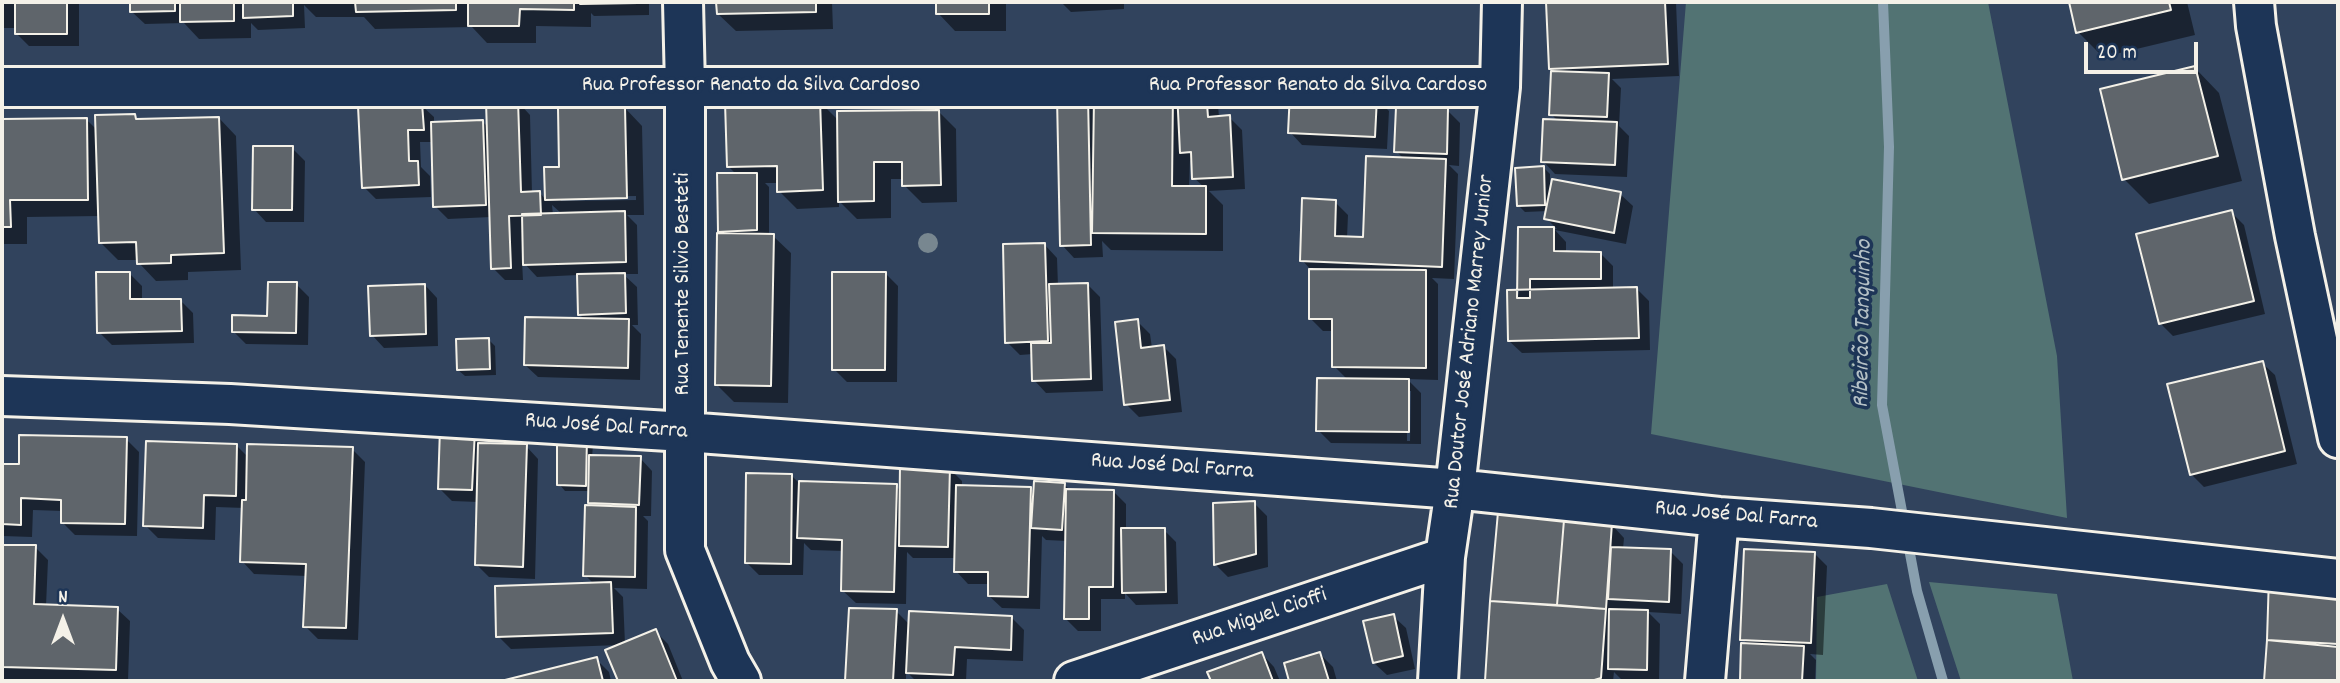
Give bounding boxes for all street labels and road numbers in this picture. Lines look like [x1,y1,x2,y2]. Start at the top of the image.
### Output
street label: Rua Professor Renato da Silva Cardoso [582,73,920,101]
street label: Rua Professor Renato da Silva Cardoso [1149,73,1487,101]
street label: Rua Tenente Silvio Besteti [671,173,699,395]
street label: Rua Doutor José Adriano Marrey Junior [1440,173,1502,511]
street label: Rua José Dal Farra [524,409,688,447]
street label: Rua José Dal Farra [1090,449,1254,487]
street label: Rua José Dal Farra [1654,496,1818,538]
street label: Rua Miguel Cioffi [1189,583,1331,655]

